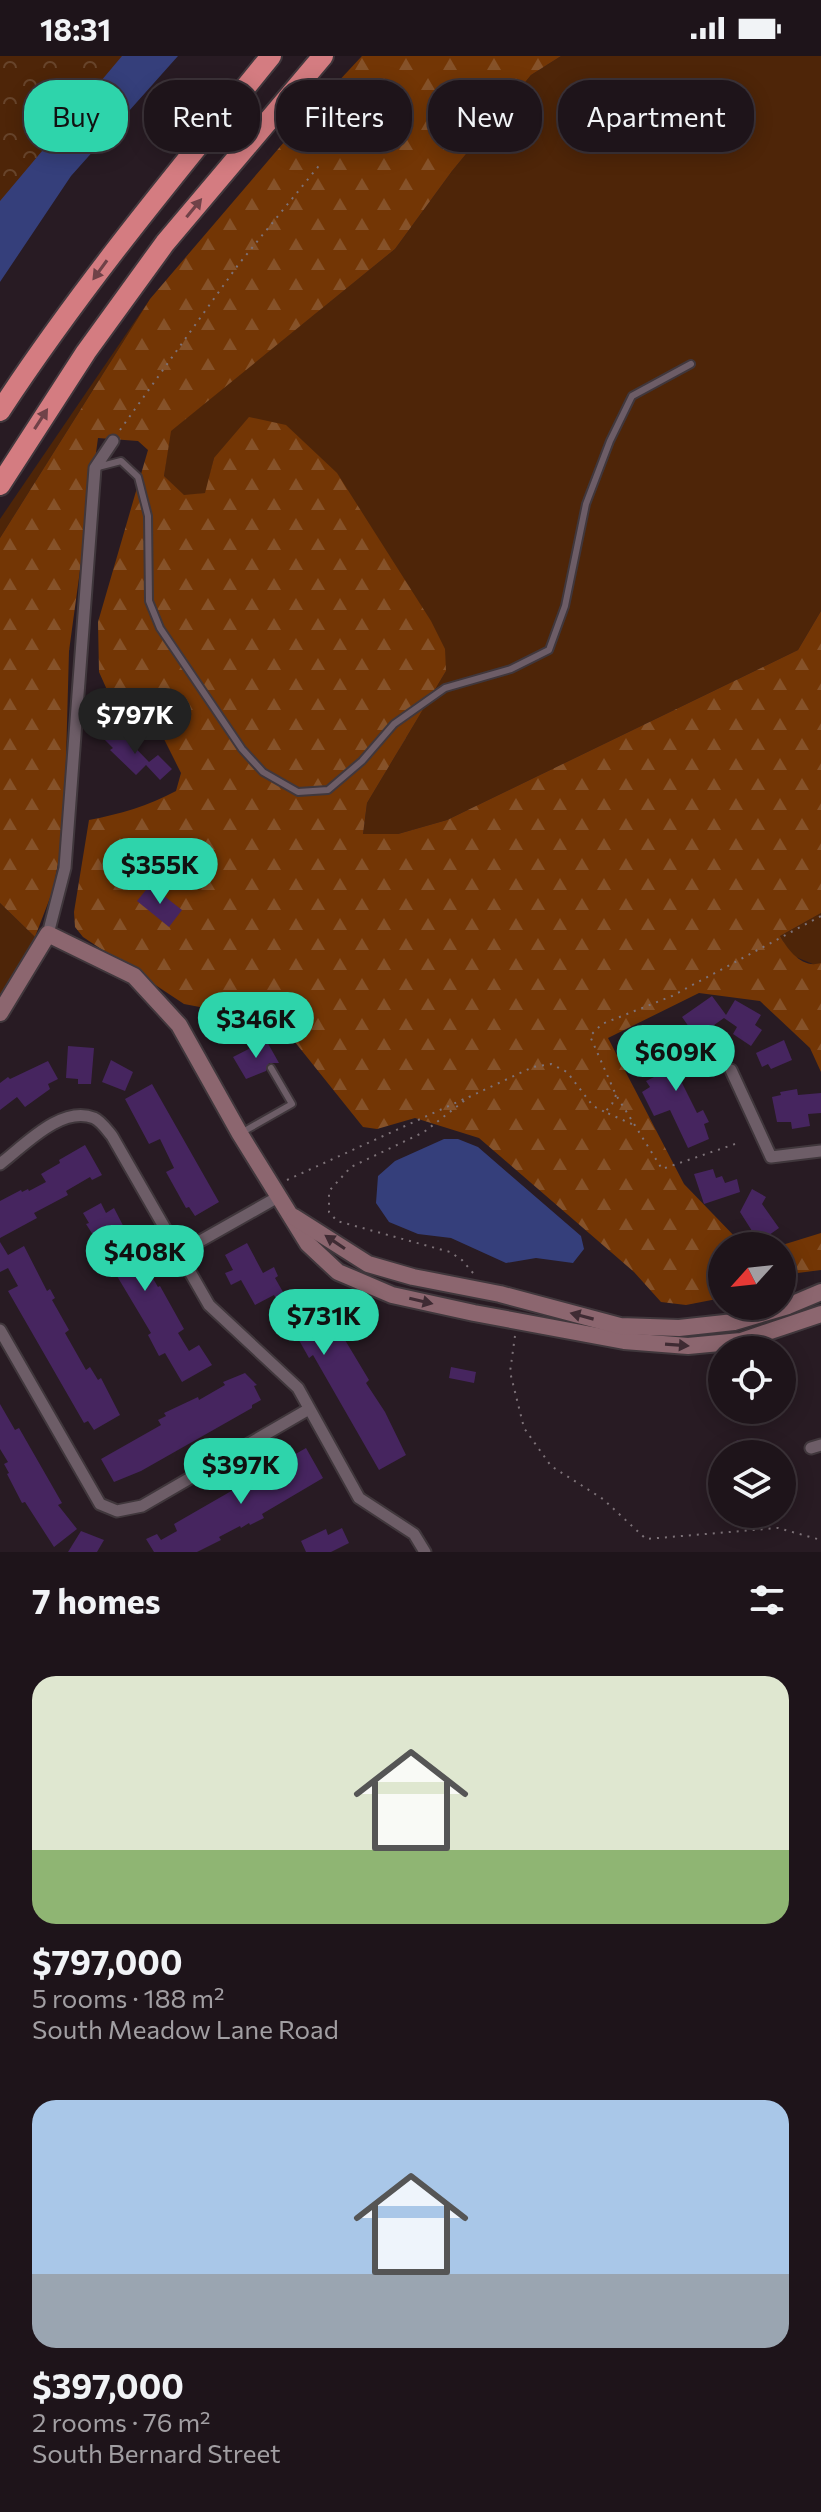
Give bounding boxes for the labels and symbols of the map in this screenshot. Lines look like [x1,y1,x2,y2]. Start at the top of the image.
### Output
one-way arrow [185,198,202,218]
one-way arrow [92,259,108,280]
one-way arrow [34,408,49,429]
pin: $797K [79,688,191,756]
pin: $355K [104,838,216,906]
pin: $346K [200,992,312,1060]
pin: $609K [620,1025,732,1093]
pin: $408K [89,1225,201,1293]
north arrow [708,1232,796,1320]
one-way arrow [324,1235,346,1250]
pin: $731K [268,1289,380,1357]
one-way arrow [409,1295,434,1308]
one-way arrow [569,1309,594,1321]
one-way arrow [665,1339,690,1352]
pin: $397K [185,1438,297,1506]

